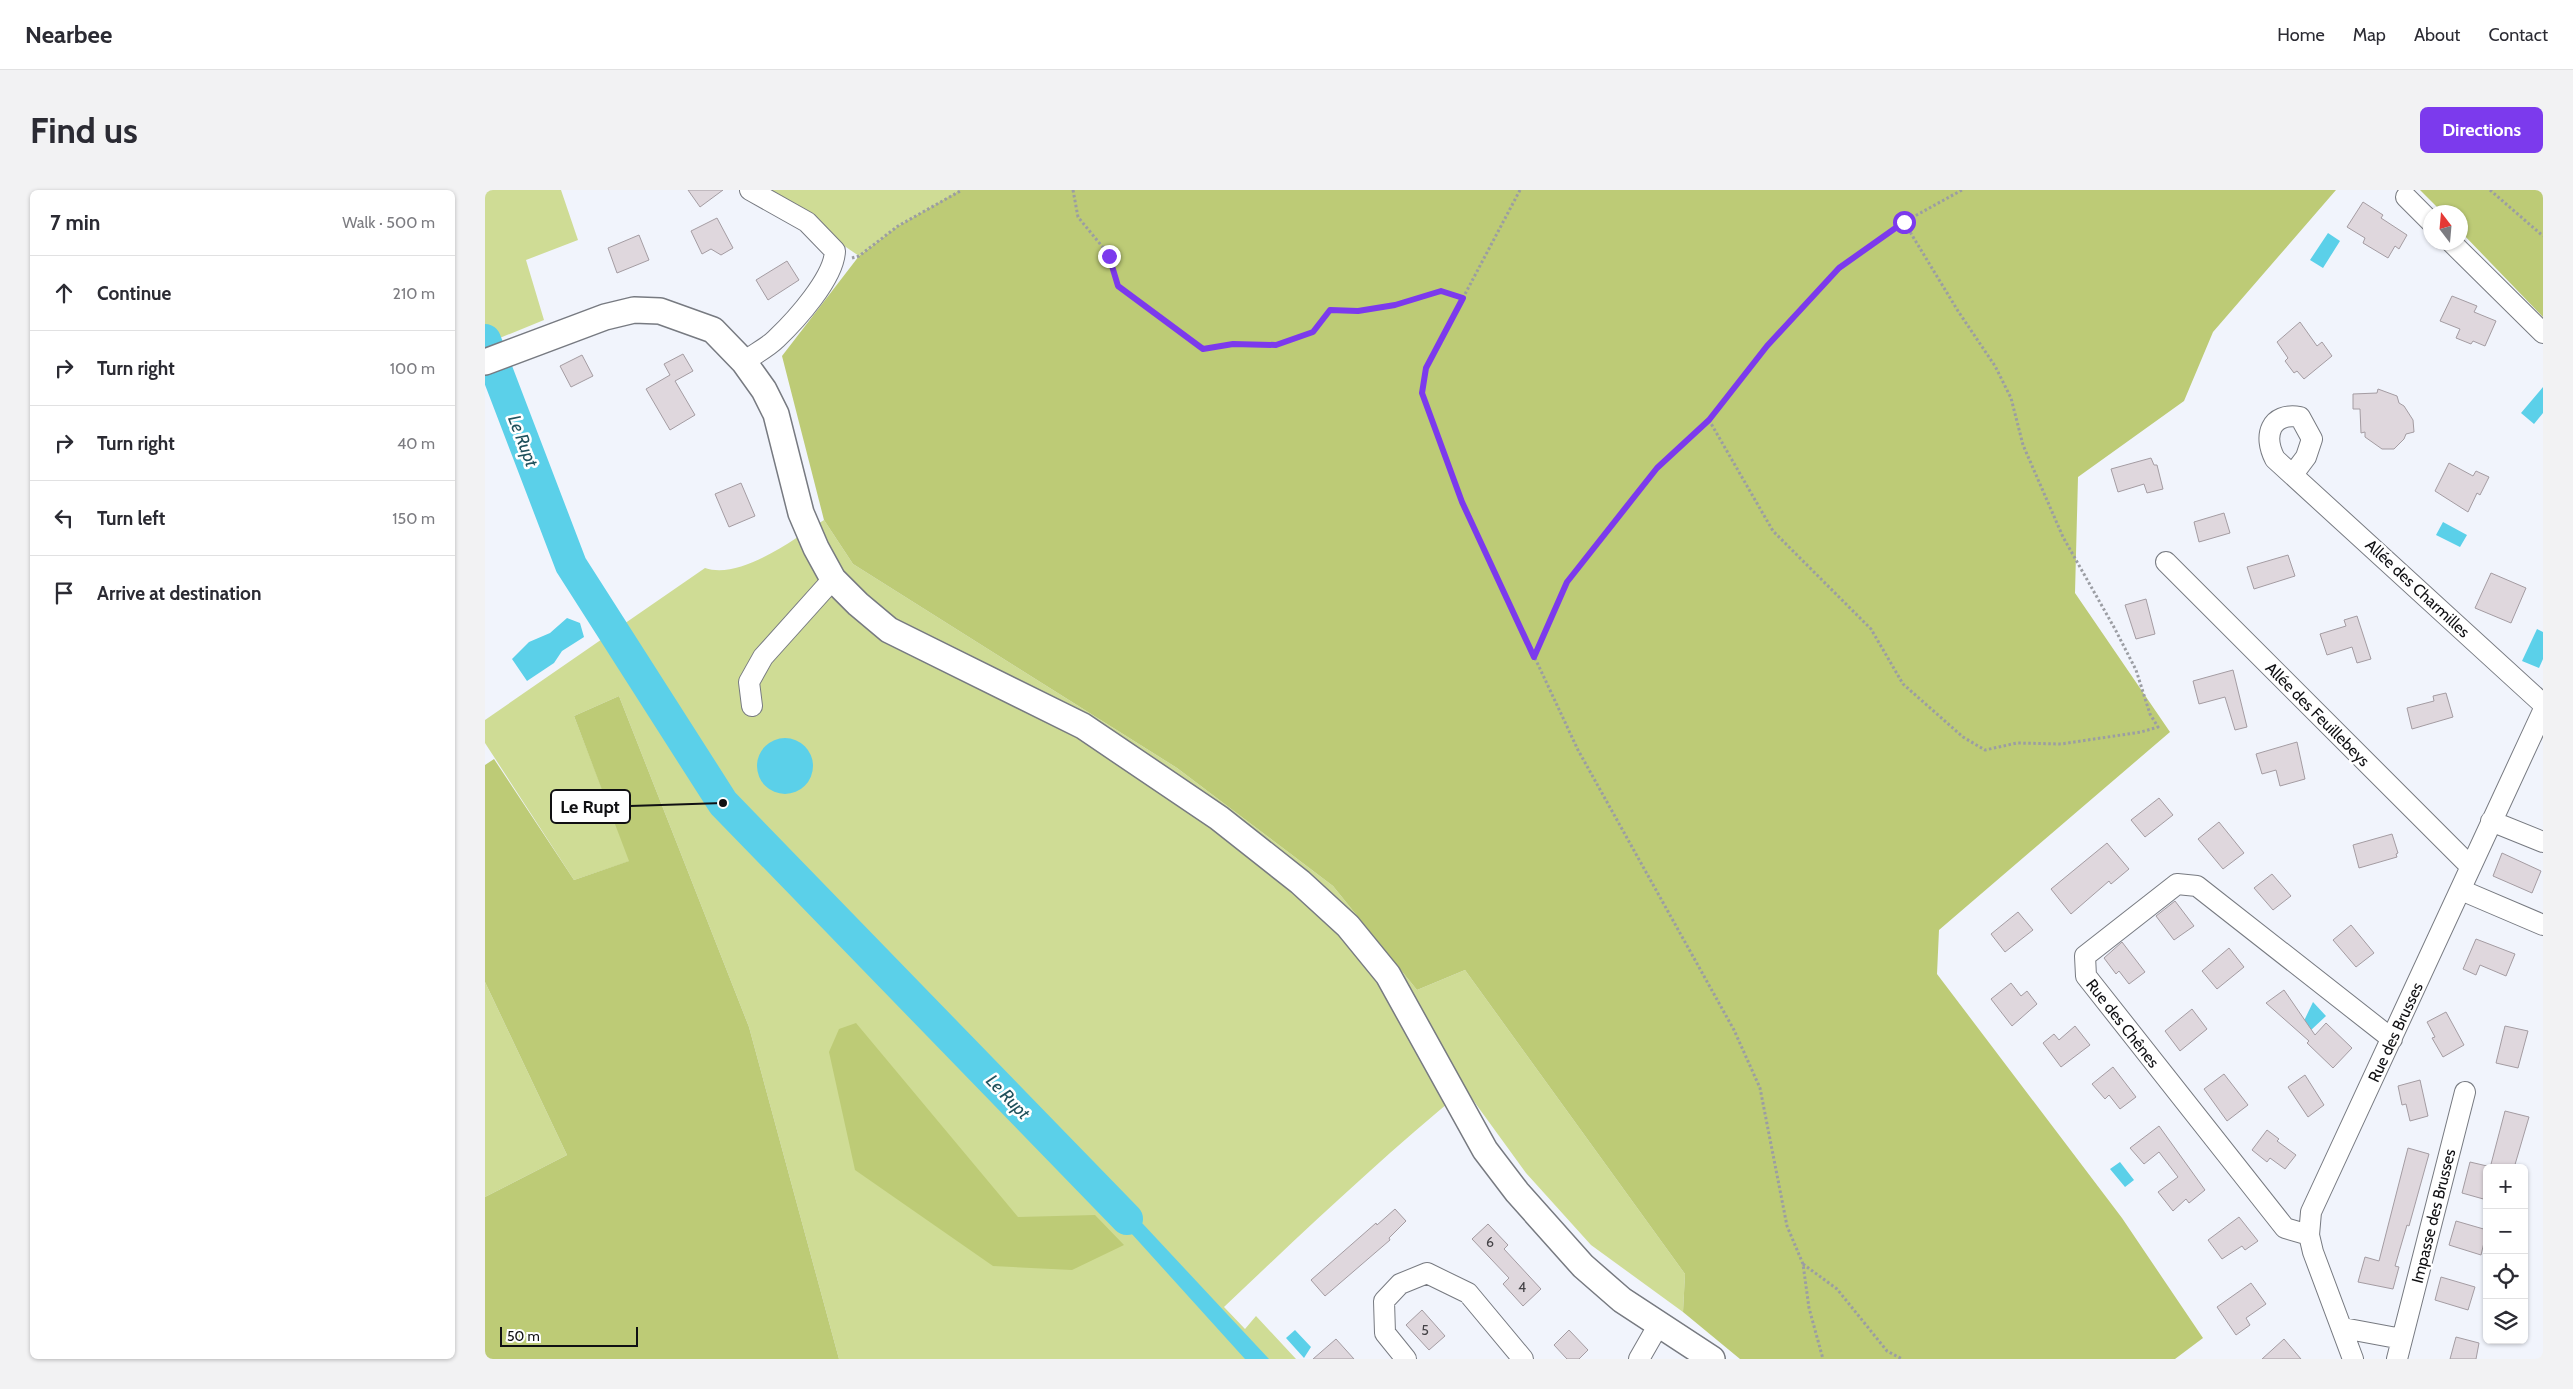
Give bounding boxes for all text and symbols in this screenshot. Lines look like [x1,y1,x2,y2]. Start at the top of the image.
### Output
text: Nearbee [25,20,112,49]
text: Home [2277,24,2325,46]
text: Map [2353,24,2386,46]
text: About [2414,24,2460,46]
text: Contact [2488,24,2548,46]
button: Directions [2420,107,2543,153]
text: Find us [30,109,138,152]
north arrow [2423,205,2468,250]
text: 7 min [50,210,100,235]
route start [1893,211,1916,234]
text: Walk · 500 m [342,213,435,232]
route end [1098,245,1121,268]
icon: ahead [50,279,78,307]
text: Continue [97,282,171,305]
text: 210 m [393,284,435,303]
icon: right [50,354,78,382]
text: Turn right [97,357,175,380]
text: 100 m [390,359,435,378]
water label: Le Rupt [503,412,543,470]
icon: right [50,429,78,457]
text: Turn right [97,432,175,455]
text: 40 m [397,434,435,453]
icon: left [50,504,78,532]
text: Turn left [97,507,165,530]
text: 150 m [392,509,435,528]
street label: Allée des Charmilles [2362,535,2474,642]
icon: arrive [50,579,78,607]
text: Arrive at destination [97,582,261,605]
street label: Allée des Feuillebeys [2262,658,2374,771]
callout: Le Rupt [551,790,630,823]
text: Le Rupt [560,796,620,818]
street label: Rue des Chênes [2082,975,2163,1072]
street label: Rue des Brusses [2364,979,2427,1085]
water label: Le Rupt [981,1070,1035,1124]
street label: Impasse des Brusses [2408,1147,2459,1285]
map controls [2483,1164,2528,1344]
button: + [2483,1164,2528,1209]
button: − [2483,1209,2528,1254]
house number: 6 [1486,1233,1494,1251]
button: locate [2483,1254,2528,1299]
house number: 4 [1518,1278,1526,1296]
button: layers [2483,1299,2528,1344]
house number: 5 [1421,1321,1429,1339]
scale bar [500,1324,637,1347]
text: 50 m [507,1327,540,1345]

